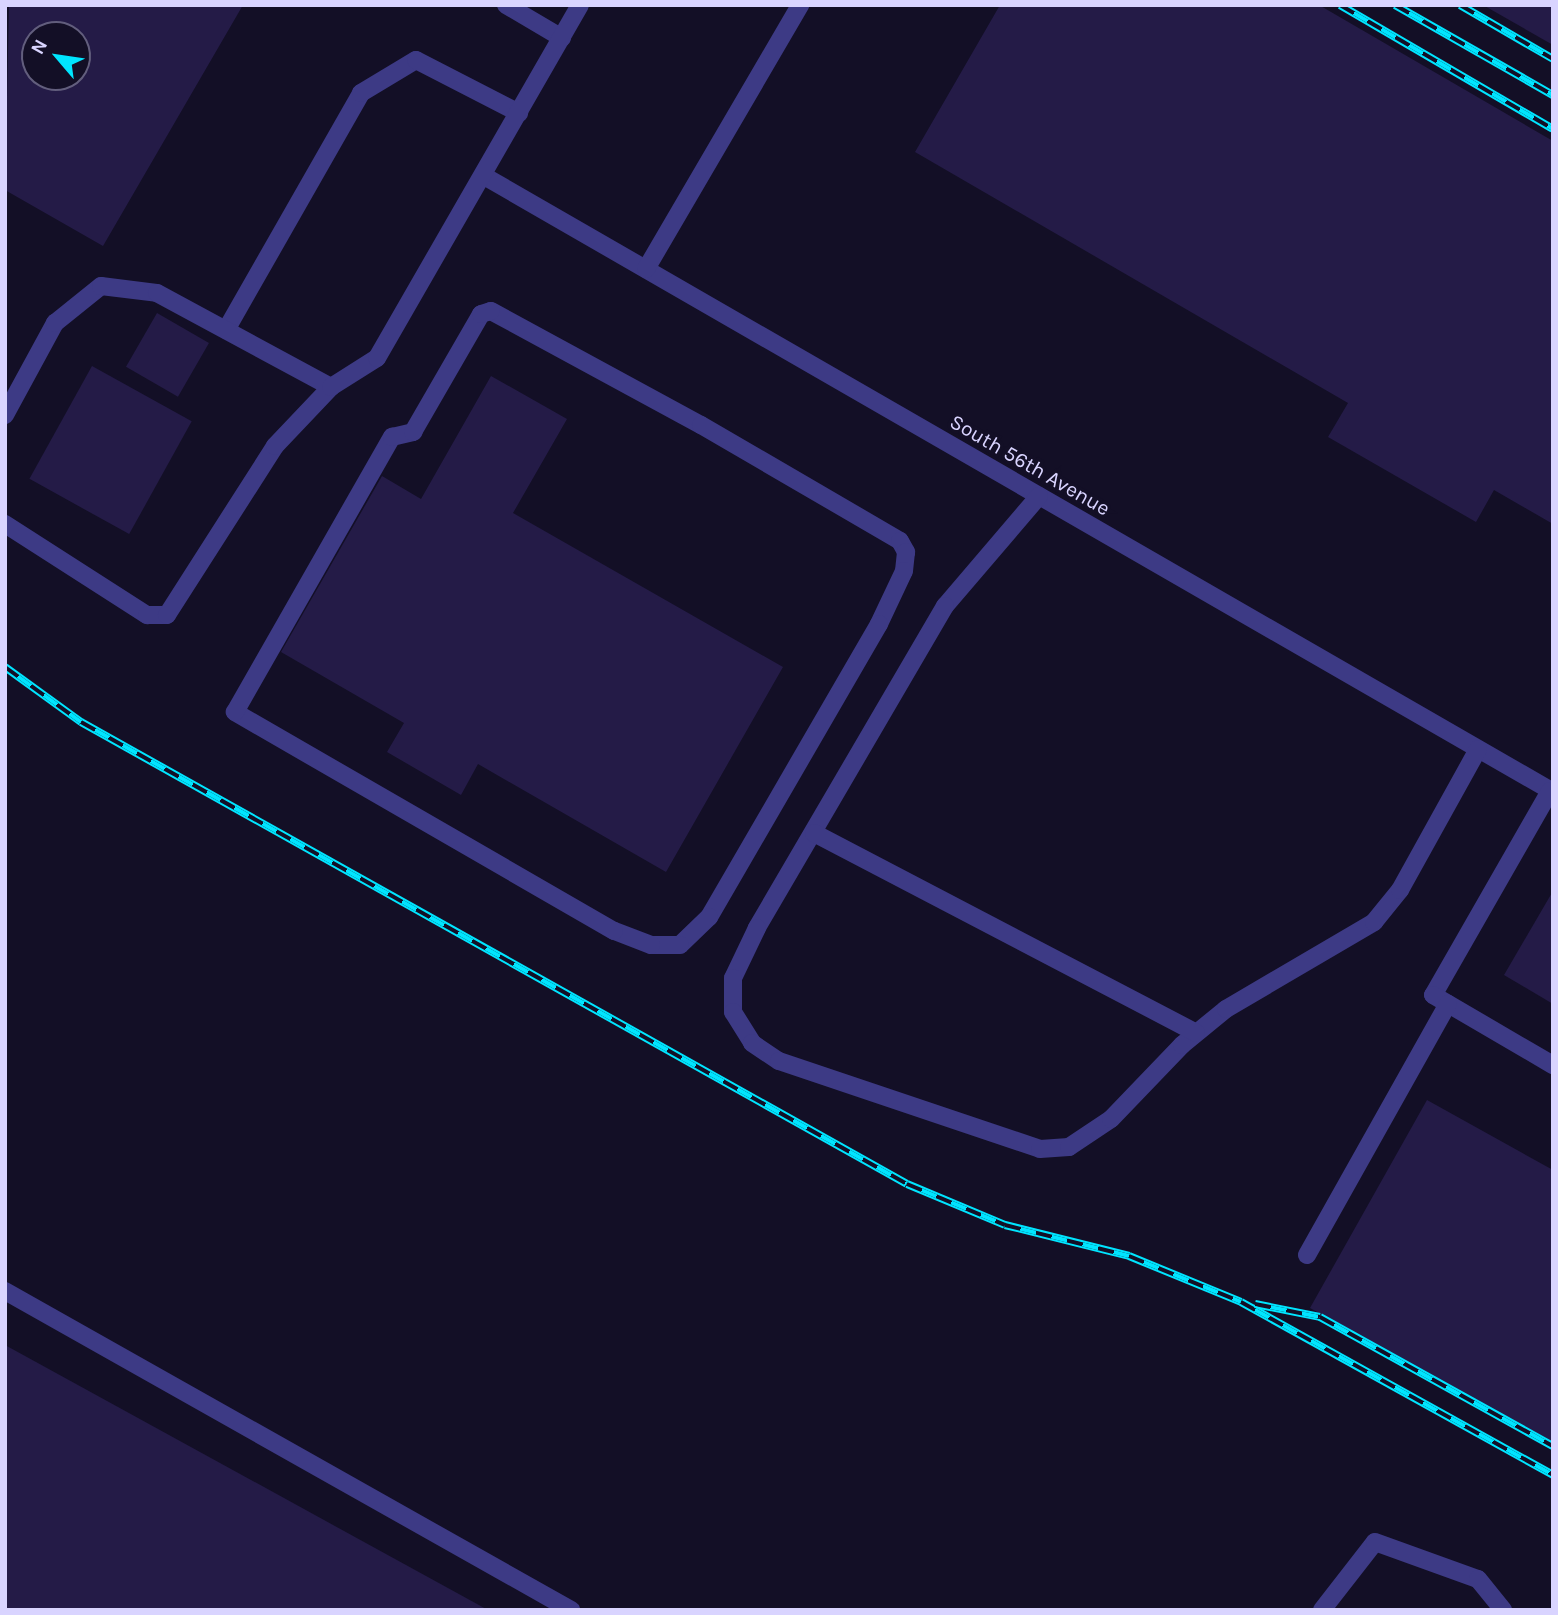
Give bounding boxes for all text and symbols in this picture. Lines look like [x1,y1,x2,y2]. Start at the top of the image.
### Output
north arrow [21,21,91,91]
text: N [26,35,52,58]
street label: South 56th Avenue [945,409,1115,521]

